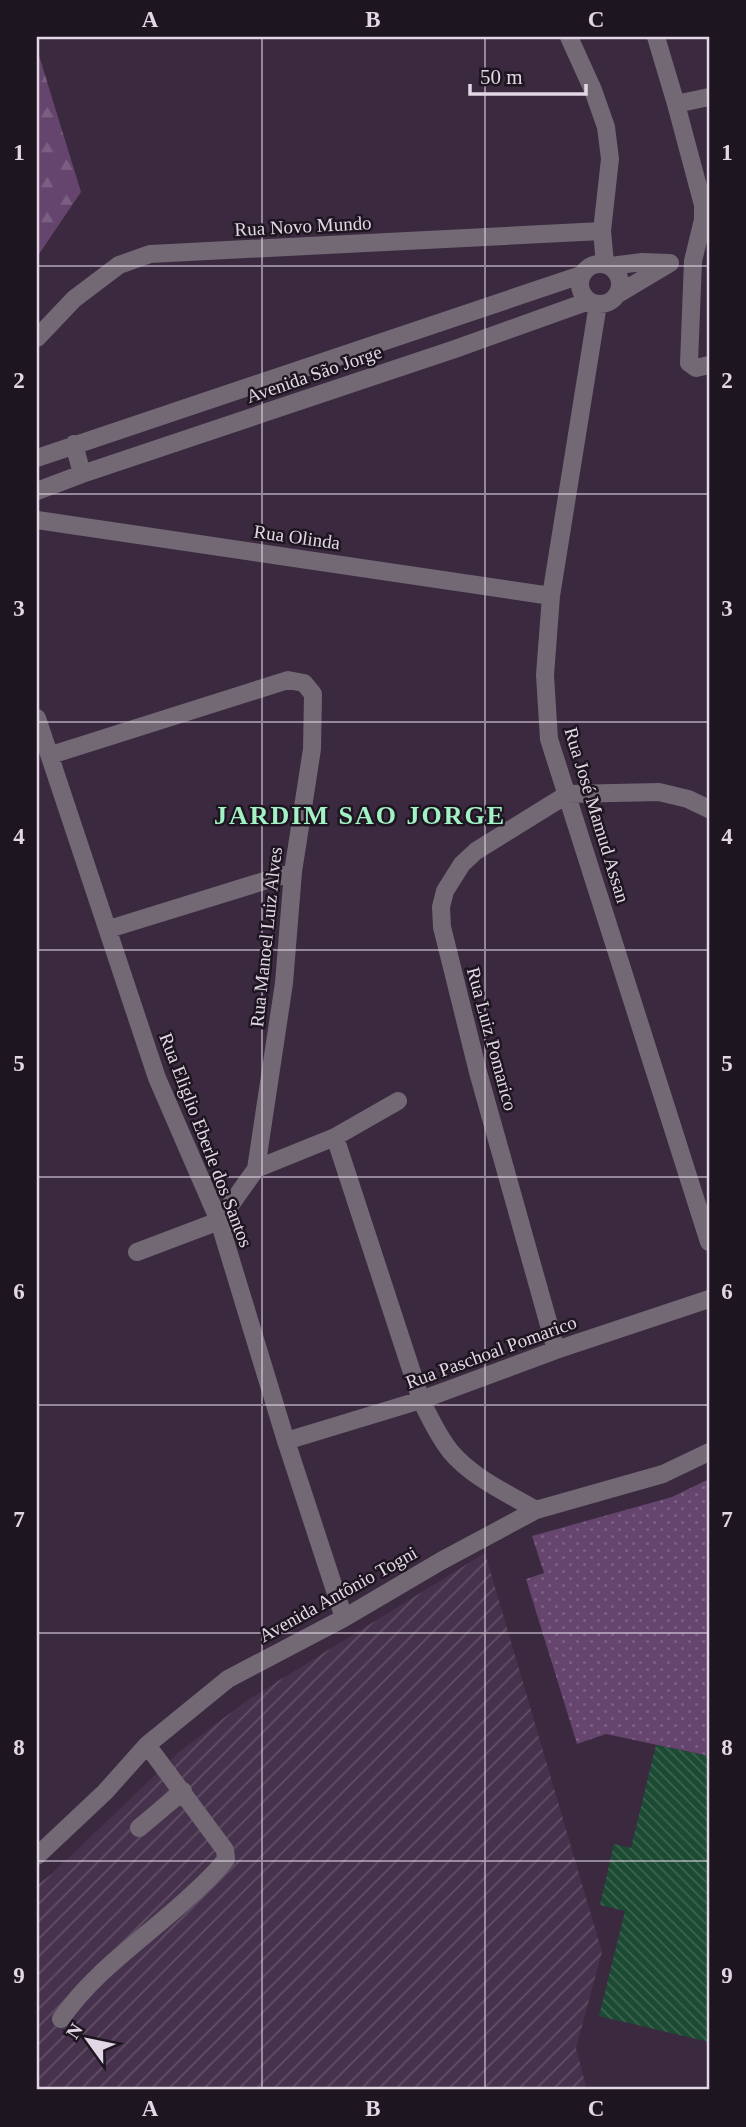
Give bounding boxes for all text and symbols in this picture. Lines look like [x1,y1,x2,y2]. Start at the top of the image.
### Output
text: A [142,7,159,32]
text: B [365,7,381,32]
text: C [588,7,604,32]
scale bar [470,52,585,96]
text: 50 m [480,65,523,89]
text: 1 [13,140,25,165]
text: 1 [721,140,733,165]
street label: Rua Novo Mundo [234,212,372,240]
street label: Avenida São Jorge [244,341,384,407]
text: 2 [13,368,25,393]
text: 2 [721,368,733,393]
street label: Rua Olinda [252,521,342,554]
text: 3 [13,596,25,621]
text: 3 [721,596,733,621]
street label: Rua José Mamud Assan [560,725,634,906]
district label: JARDIM SAO JORGE [214,801,506,830]
text: 4 [13,824,25,849]
text: 4 [721,824,733,849]
street label: Rua Manoel Luiz Alves [246,846,286,1028]
street label: Rua Luiz Pomarico [463,965,521,1113]
street label: Rua Eliglio Eberle dos Santos [155,1030,257,1250]
text: 5 [13,1051,25,1076]
text: 5 [721,1051,733,1076]
text: 6 [13,1279,25,1304]
text: 6 [721,1279,733,1304]
street label: Rua Paschoal Pomarico [403,1311,579,1393]
text: 7 [13,1507,25,1532]
text: 7 [721,1507,733,1532]
street label: Avenida Antônio Togni [255,1542,421,1646]
text: 8 [13,1735,25,1760]
text: 8 [721,1735,733,1760]
text: 9 [13,1963,25,1988]
text: 9 [721,1963,733,1988]
north arrow [52,2004,122,2074]
text: N [62,2019,87,2042]
text: A [142,2096,159,2121]
text: B [365,2096,381,2121]
text: C [588,2096,604,2121]

